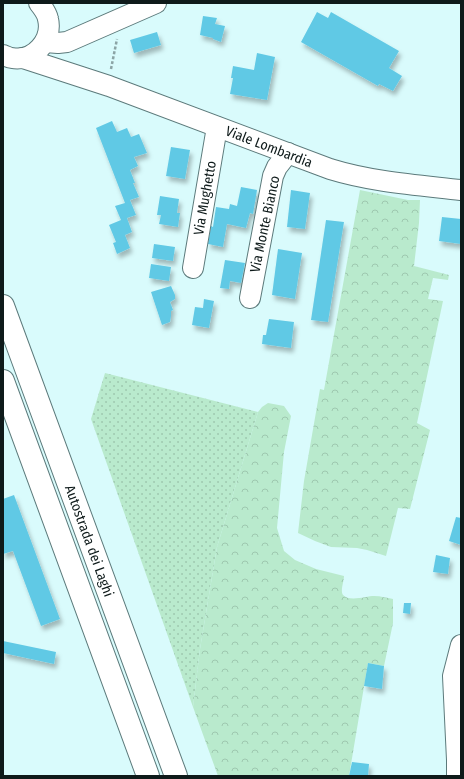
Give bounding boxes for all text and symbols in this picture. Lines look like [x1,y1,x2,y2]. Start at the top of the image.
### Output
street label: Viale Lombardia [223,123,315,171]
street label: Via Mughetto [190,159,220,237]
street label: Via Monte Bianco [246,174,284,274]
street label: Autostrada dei Laghi [61,483,117,599]

